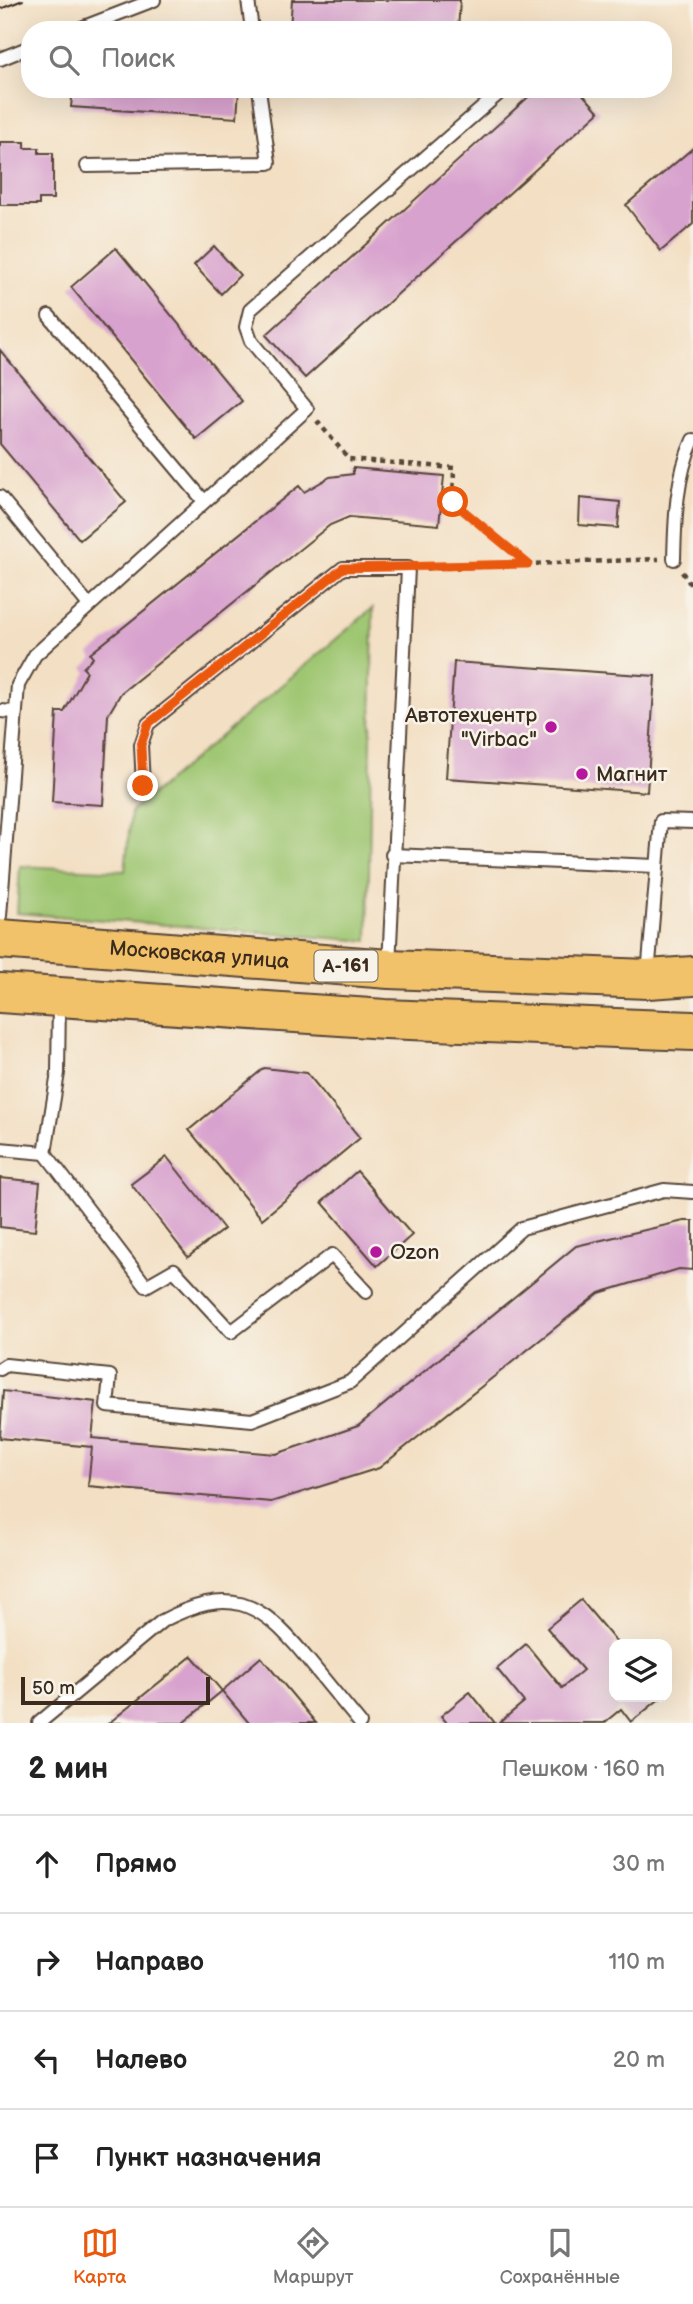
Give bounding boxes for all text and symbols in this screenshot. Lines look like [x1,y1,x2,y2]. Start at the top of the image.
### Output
search box [21,21,672,98]
icon: search [45,41,83,79]
text: Поиск [101,44,175,75]
route start [437,486,468,517]
place label: Автотехцентр "Virbac" [404,703,537,752]
marker: Автотехцентр "Virbac" [543,719,559,735]
place label: Магнит [596,762,668,787]
marker: Магнит [574,766,590,782]
route end [127,770,158,801]
street label: Московская улица [108,935,291,974]
road number: А-161 [314,950,378,982]
place label: Ozon [390,1240,439,1265]
marker: Ozon [368,1244,384,1260]
map controls [609,1639,672,1702]
button: layers [609,1639,672,1702]
scale bar [21,1674,210,1706]
text: 50 m [32,1677,75,1700]
text: 2 мин [28,1751,108,1787]
text: Пешком · 160 m [502,1755,665,1783]
icon: ahead [28,1845,66,1883]
text: Прямо [95,1849,177,1880]
text: 30 m [612,1850,665,1878]
icon: right [28,1943,66,1981]
text: Направо [95,1947,204,1978]
text: 110 m [608,1948,665,1976]
icon: left [28,2041,66,2079]
text: Налево [95,2045,187,2076]
text: 20 m [613,2046,665,2074]
icon: arrive [28,2139,66,2177]
text: Пункт назначения [95,2143,321,2174]
tab: Карта [73,2224,127,2289]
tab: Маршрут [273,2224,354,2289]
tab: Сохранённые [500,2224,620,2289]

